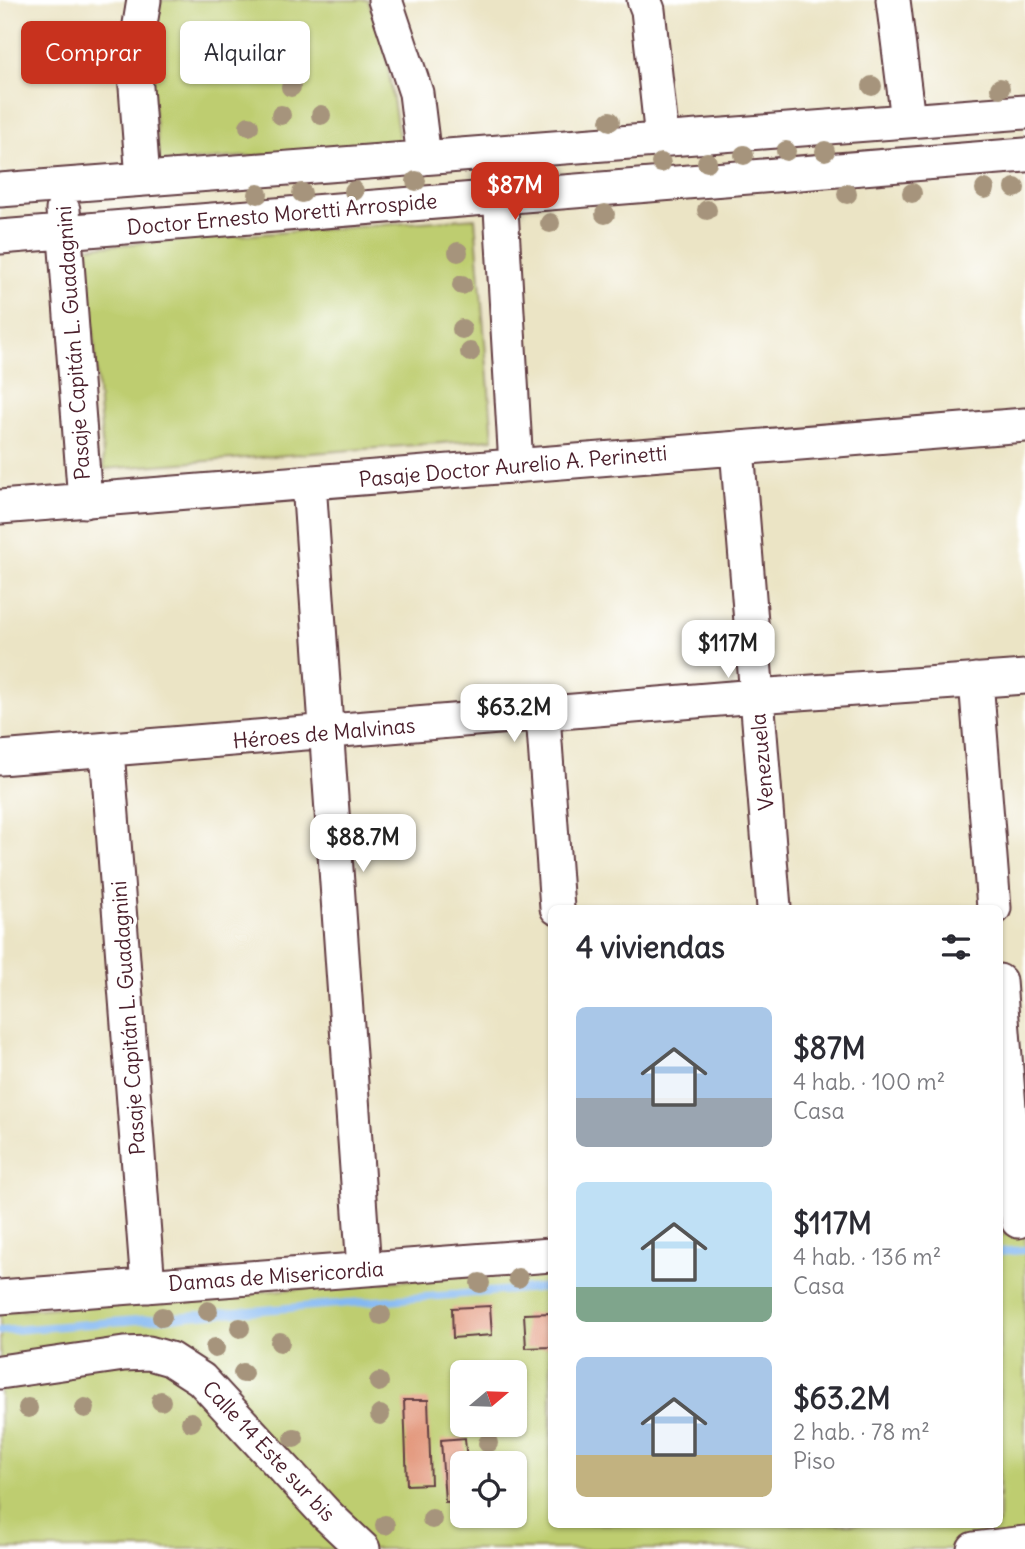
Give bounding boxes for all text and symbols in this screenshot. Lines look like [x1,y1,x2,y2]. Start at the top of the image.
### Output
chip: Comprar [21,21,166,84]
chip: Alquilar [180,21,310,84]
pin: $87M [474,162,556,222]
text: $87M [487,170,543,199]
street label: Doctor Ernesto Moretti Arrospide [126,187,438,241]
street label: Pasaje Capitán L. Guadagnini [50,205,96,481]
street label: Pasaje Doctor Aurelio A. Perinetti [358,439,668,493]
pin: $117M [679,620,777,680]
text: $117M [698,628,758,657]
pin: $63.2M [457,684,571,744]
text: $63.2M [476,692,552,721]
street label: Héroes de Malvinas [232,712,416,754]
street label: Venezuela [744,712,780,812]
pin: $88.7M [306,814,420,874]
text: $88.7M [326,822,400,851]
street label: Pasaje Capitán L. Guadagnini [105,880,151,1156]
text: 4 viviendas [576,928,725,966]
icon: filters [937,928,975,966]
text: $87M [793,1029,866,1067]
icon: home [632,1035,716,1119]
text: 4 hab. · 100 m² [793,1067,945,1096]
text: Casa [793,1096,845,1125]
text: $117M [793,1204,872,1242]
icon: home [632,1210,716,1294]
text: 4 hab. · 136 m² [793,1242,941,1271]
street label: Damas de Misericordia [167,1255,385,1297]
text: Casa [793,1271,845,1300]
north arrow [450,1360,527,1437]
map controls [450,1360,527,1528]
street label: Calle 14 Este sur bis [197,1375,341,1527]
text: $63.2M [793,1379,891,1417]
icon: home [632,1385,716,1469]
text: 2 hab. · 78 m² [793,1417,930,1446]
text: Piso [793,1446,835,1475]
button: locate [450,1451,527,1528]

